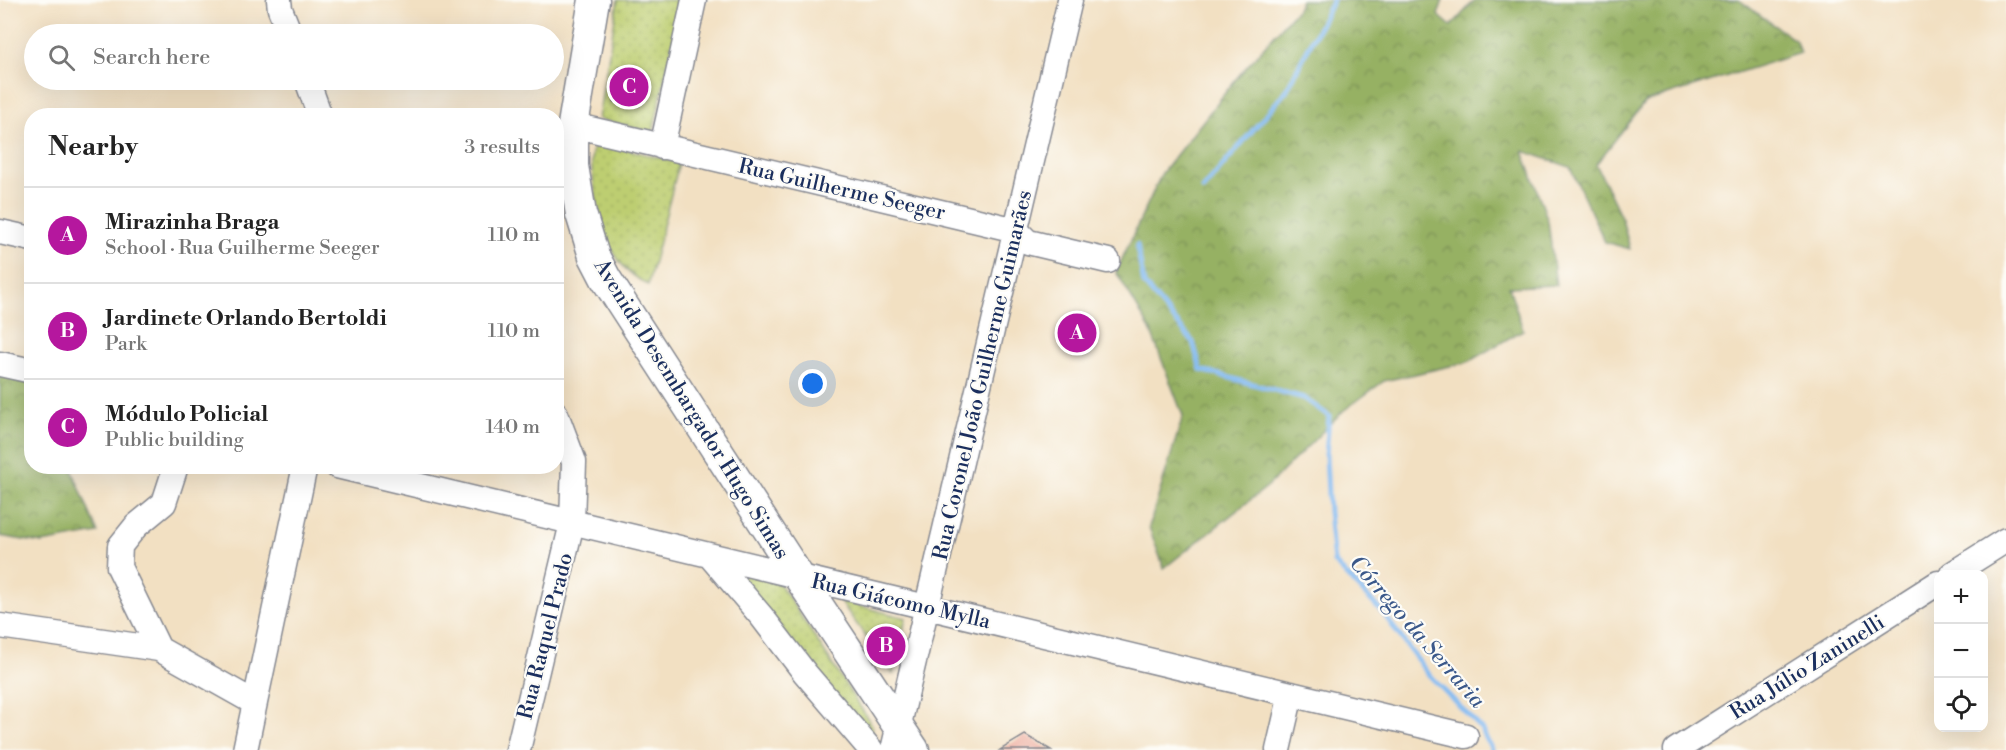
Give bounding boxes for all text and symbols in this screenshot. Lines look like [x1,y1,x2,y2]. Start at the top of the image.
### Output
search box [24,24,564,90]
icon: search [45,41,78,74]
text: Search here [93,44,210,71]
pin: C [610,64,648,110]
text: Nearby [48,131,138,163]
text: 3 results [464,135,540,160]
street label: Rua Guilherme Seeger [736,154,948,226]
street label: Rua Coronel João Guilherme Guimarães [928,188,1038,563]
text: Mirazinha Braga [105,209,279,236]
text: A [60,223,75,248]
text: 110 m [488,223,540,248]
text: School · Rua Guilherme Seeger [105,236,380,261]
street label: Avenida Desembargador Hugo Simas [587,254,795,564]
text: Jardinete Orlando Bertoldi [105,305,387,332]
pin: A [1058,310,1096,356]
text: B [60,319,75,344]
text: 110 m [488,319,540,344]
text: Park [105,332,147,357]
your location [798,369,827,398]
text: Módulo Policial [105,401,268,428]
text: C [60,415,75,440]
text: 140 m [485,415,540,440]
text: Public building [105,428,244,453]
street label: Rua Raquel Prado [513,550,579,722]
water label: Córrego da Serraria [1343,550,1491,714]
street label: Rua Giácomo Mylla [809,569,993,635]
map controls [1934,570,1988,732]
button: + [1934,570,1988,624]
street label: Rua Júlio Zaninelli [1725,610,1890,726]
pin: B [866,624,906,668]
button: − [1934,624,1988,678]
button: locate [1934,678,1988,732]

